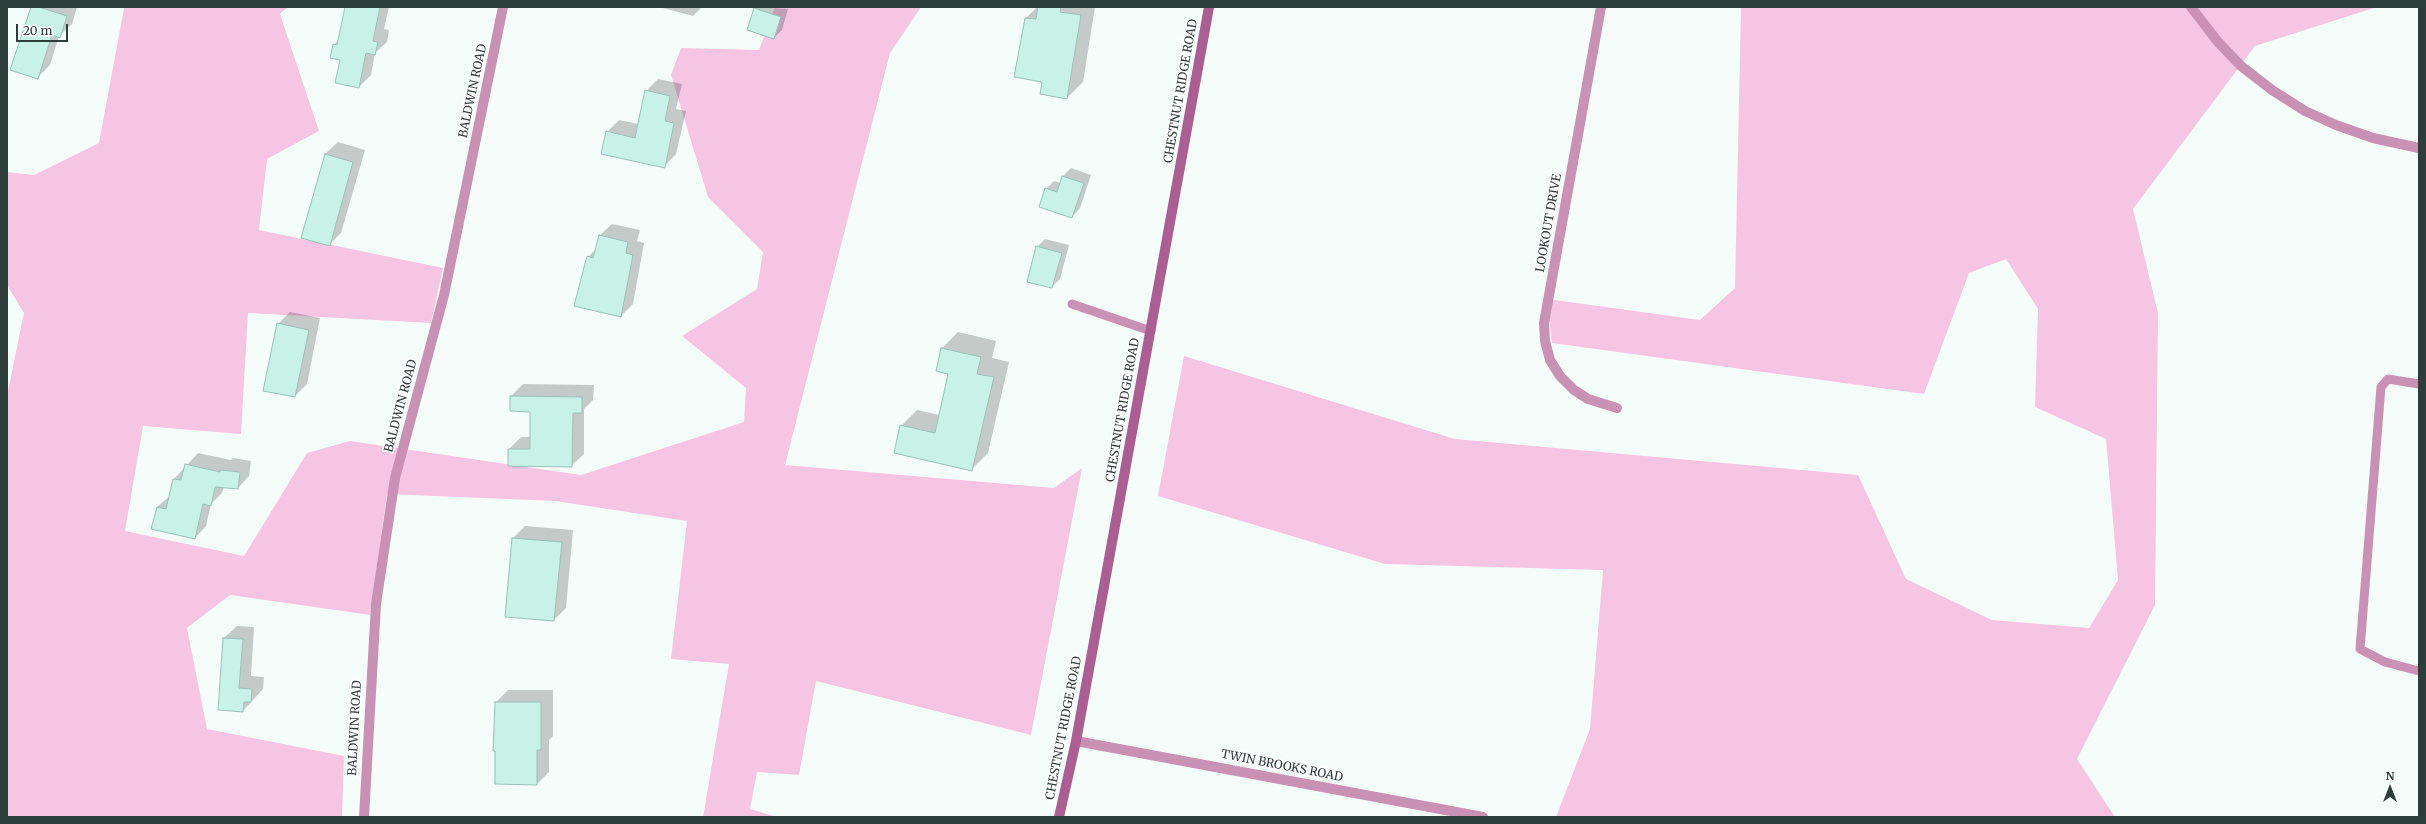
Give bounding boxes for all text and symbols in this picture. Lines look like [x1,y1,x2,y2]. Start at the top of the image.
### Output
scale bar [18,16,70,42]
street label: CHESTNUT RIDGE ROAD [1161,18,1201,164]
text: 20 m [23,23,52,38]
street label: BALDWIN ROAD [456,43,490,139]
street label: LOOKOUT DRIVE [1533,173,1565,273]
street label: CHESTNUT RIDGE ROAD [1103,337,1143,483]
street label: BALDWIN ROAD [382,358,420,454]
street label: CHESTNUT RIDGE ROAD [1043,655,1085,801]
street label: BALDWIN ROAD [345,680,365,776]
street label: TWIN BROOKS ROAD [1220,747,1344,785]
north arrow [2370,768,2410,808]
text: N [2386,769,2394,783]

